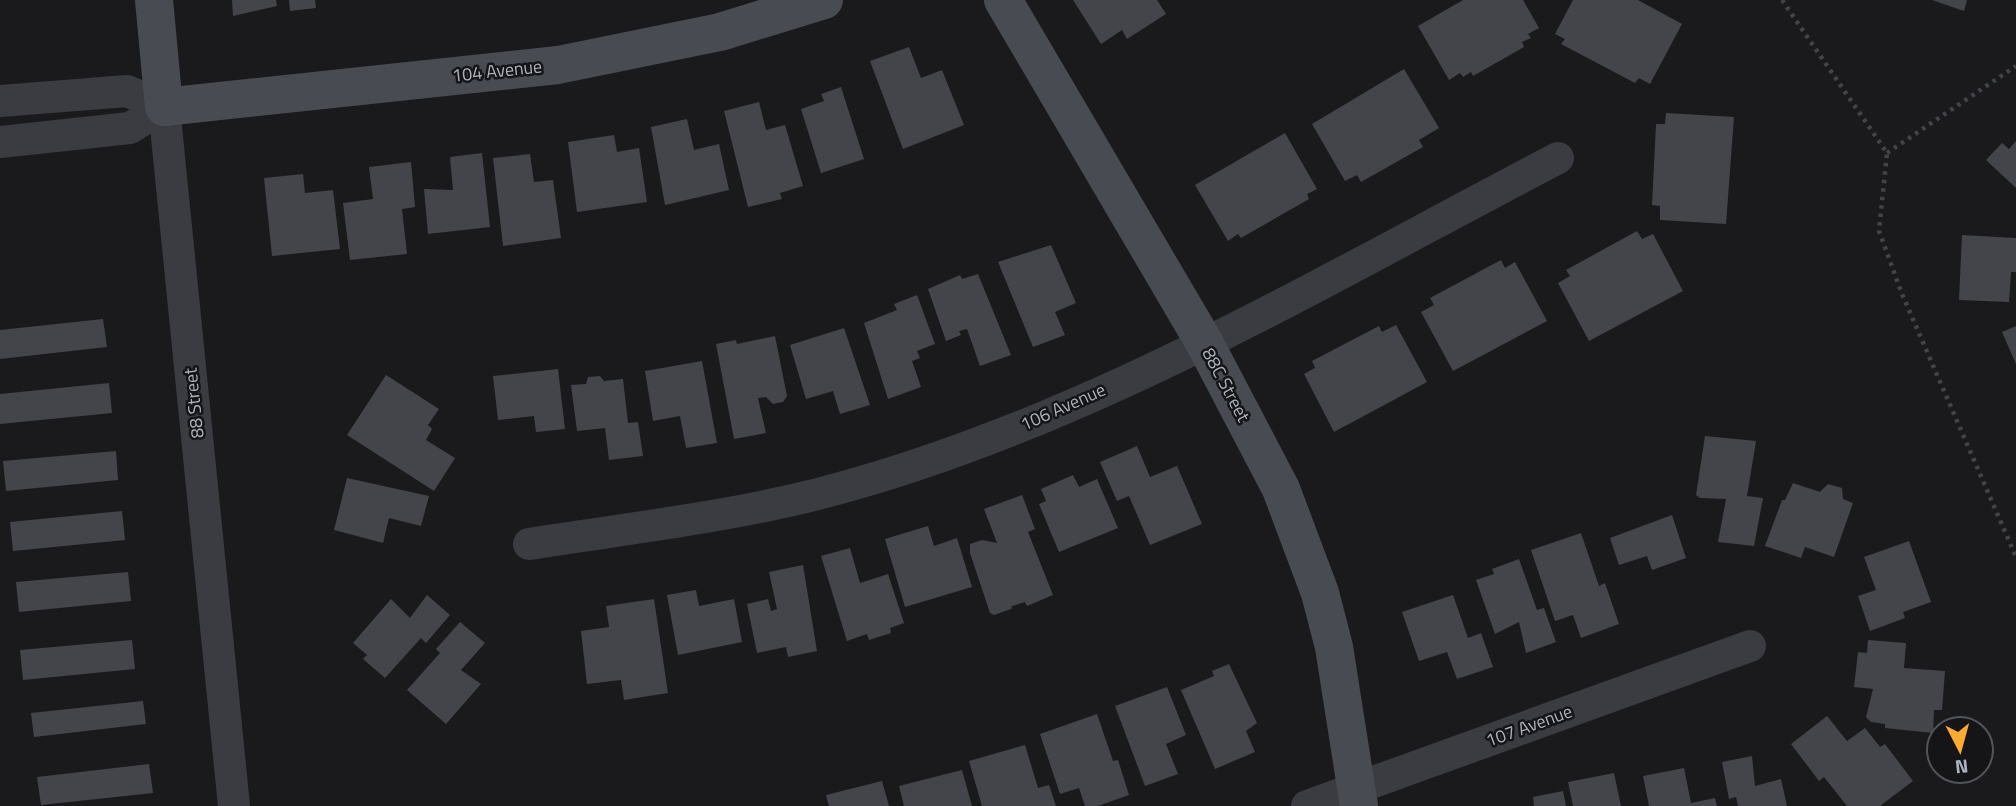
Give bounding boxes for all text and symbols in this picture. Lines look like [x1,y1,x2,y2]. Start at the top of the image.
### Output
street label: 104 Avenue [451,52,543,89]
street label: 88C Street [1196,343,1258,427]
street label: 88 Street [176,366,211,440]
street label: 106 Avenue [1016,376,1110,437]
street label: 107 Avenue [1482,697,1576,754]
north arrow [1925,715,1995,785]
text: N [1954,752,1970,783]

